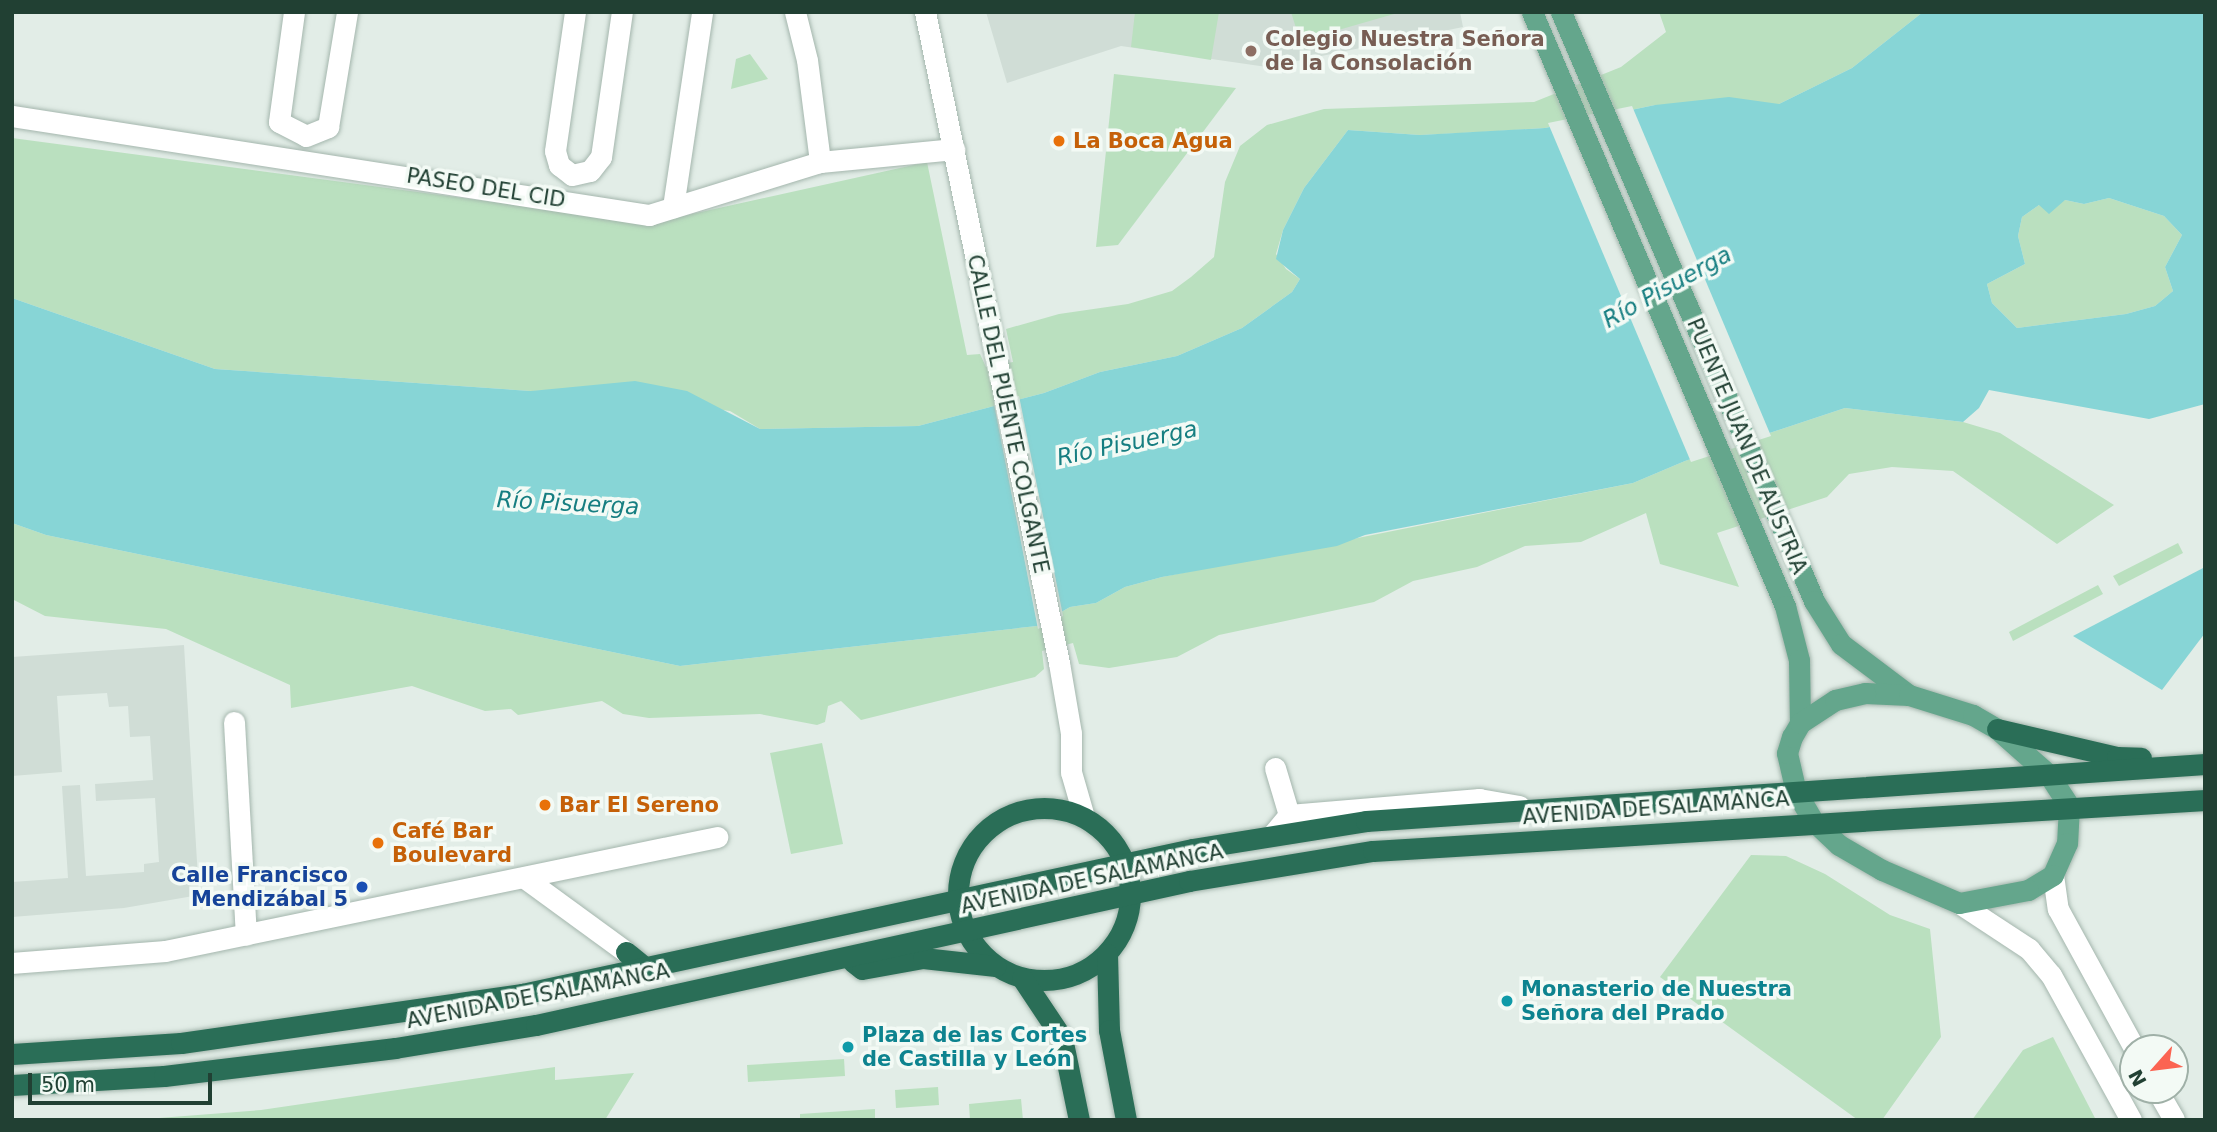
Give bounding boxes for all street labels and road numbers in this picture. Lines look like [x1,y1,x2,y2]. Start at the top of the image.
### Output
street label: PASEO DEL CID [405,163,567,213]
street label: CALLE DEL PUENTE COLGANTE [962,252,1054,576]
street label: PUENTE JUAN DE AUSTRIA [1682,314,1812,578]
street label: AVENIDA DE SALAMANCA [1522,786,1790,830]
street label: AVENIDA DE SALAMANCA [959,839,1225,919]
street label: AVENIDA DE SALAMANCA [404,958,672,1034]

